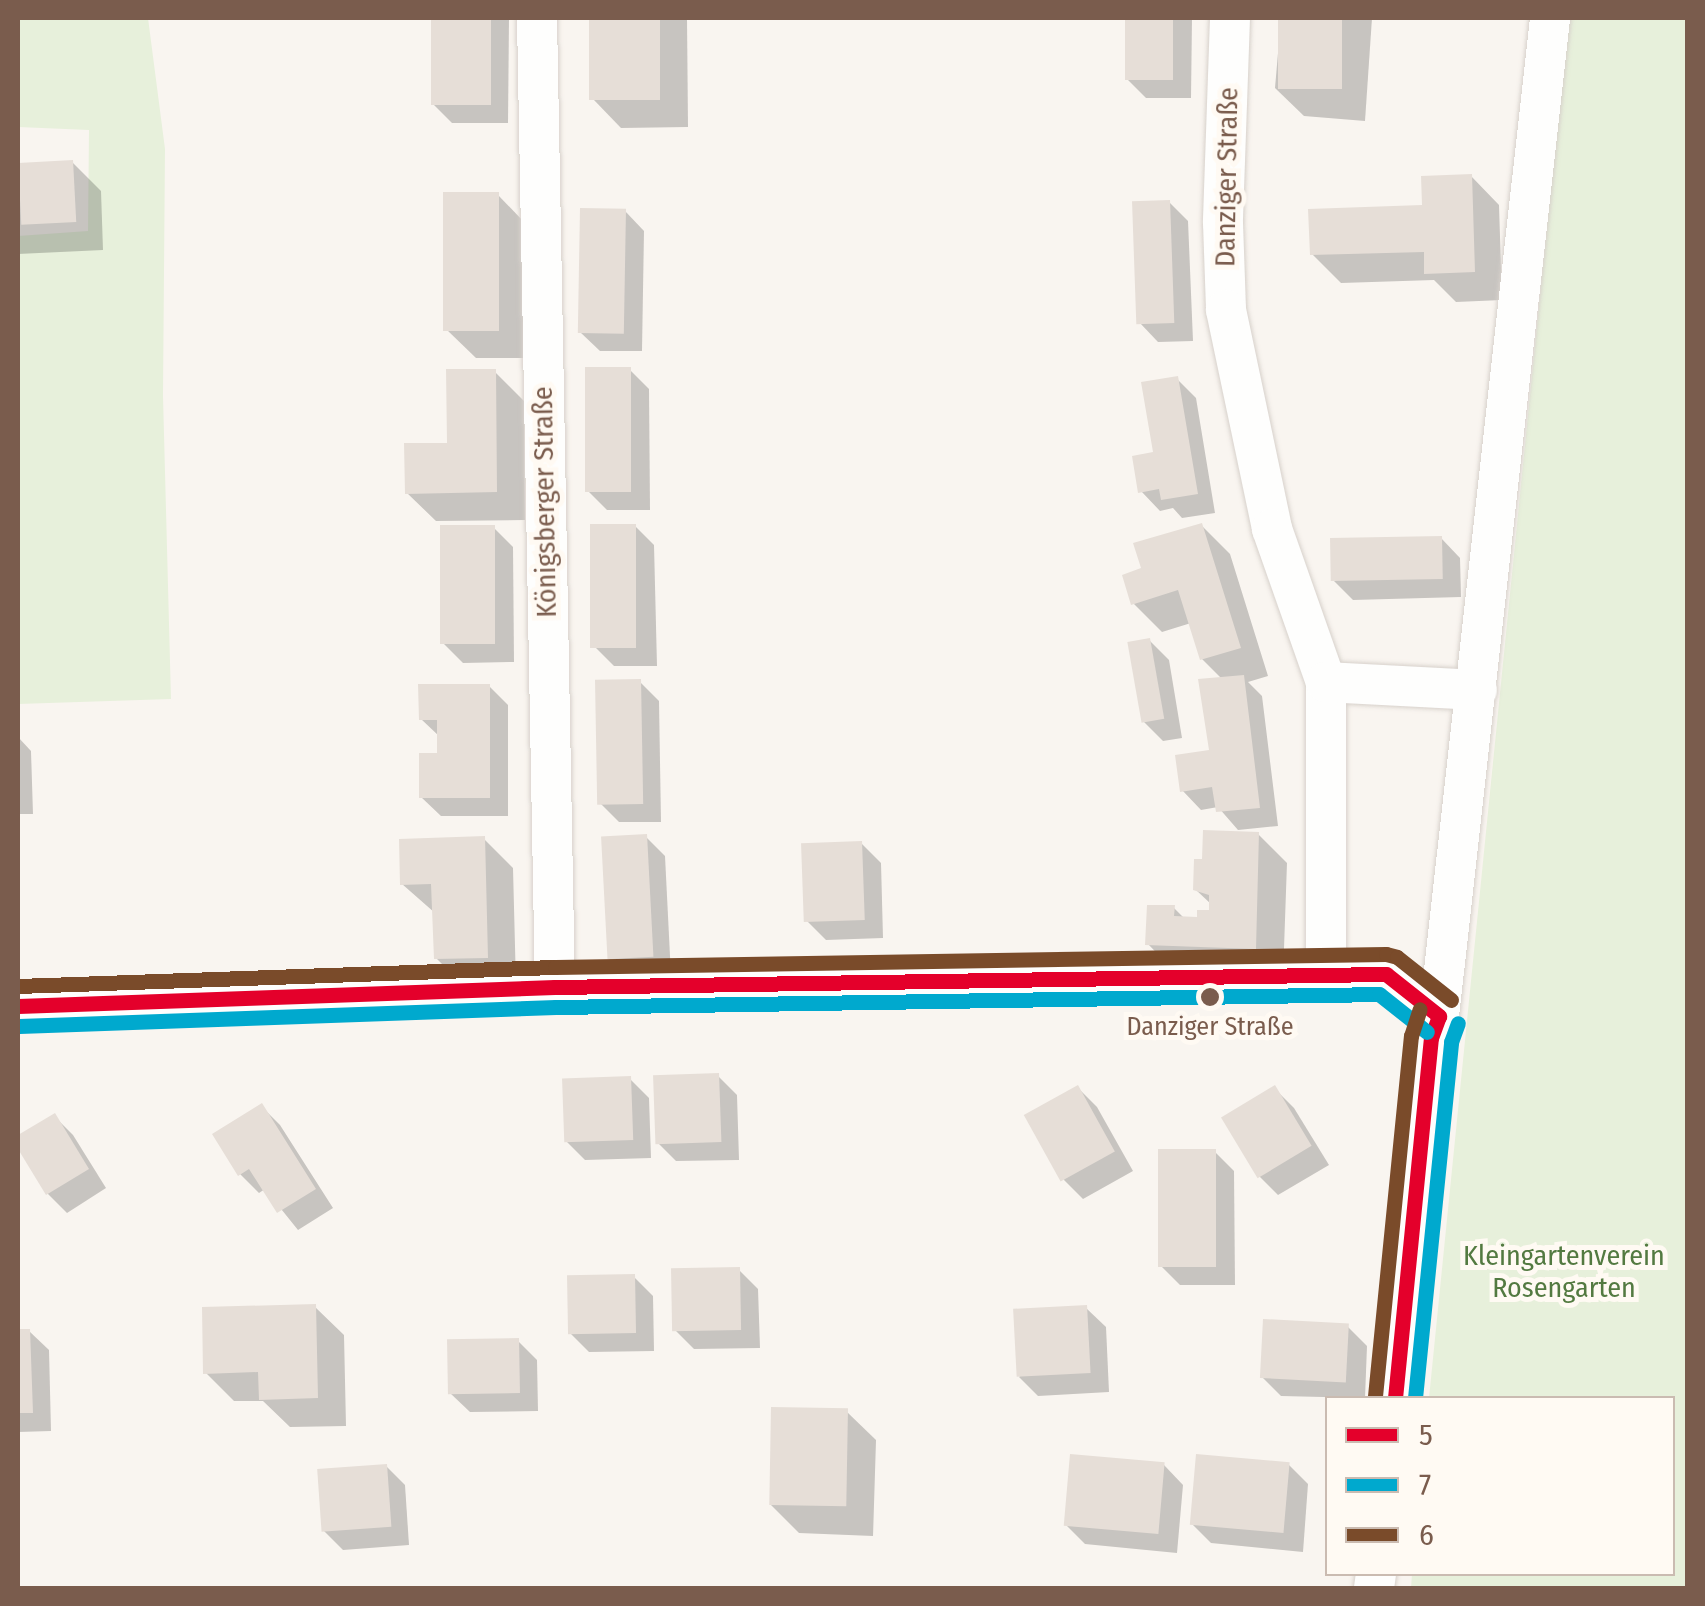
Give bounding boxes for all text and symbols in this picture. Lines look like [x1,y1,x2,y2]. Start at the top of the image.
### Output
street label: Danziger Straße [1209,87,1245,267]
street label: Königsberger Straße [526,386,564,618]
marker: Danziger Straße [1200,987,1220,1007]
place label: Danziger Straße [1126,1011,1294,1043]
park label: Kleingartenverein Rosengarten [1463,1239,1665,1305]
legend [1325,1396,1675,1576]
text: 5 [1419,1417,1433,1453]
text: 7 [1419,1467,1431,1503]
text: 6 [1419,1517,1434,1553]

